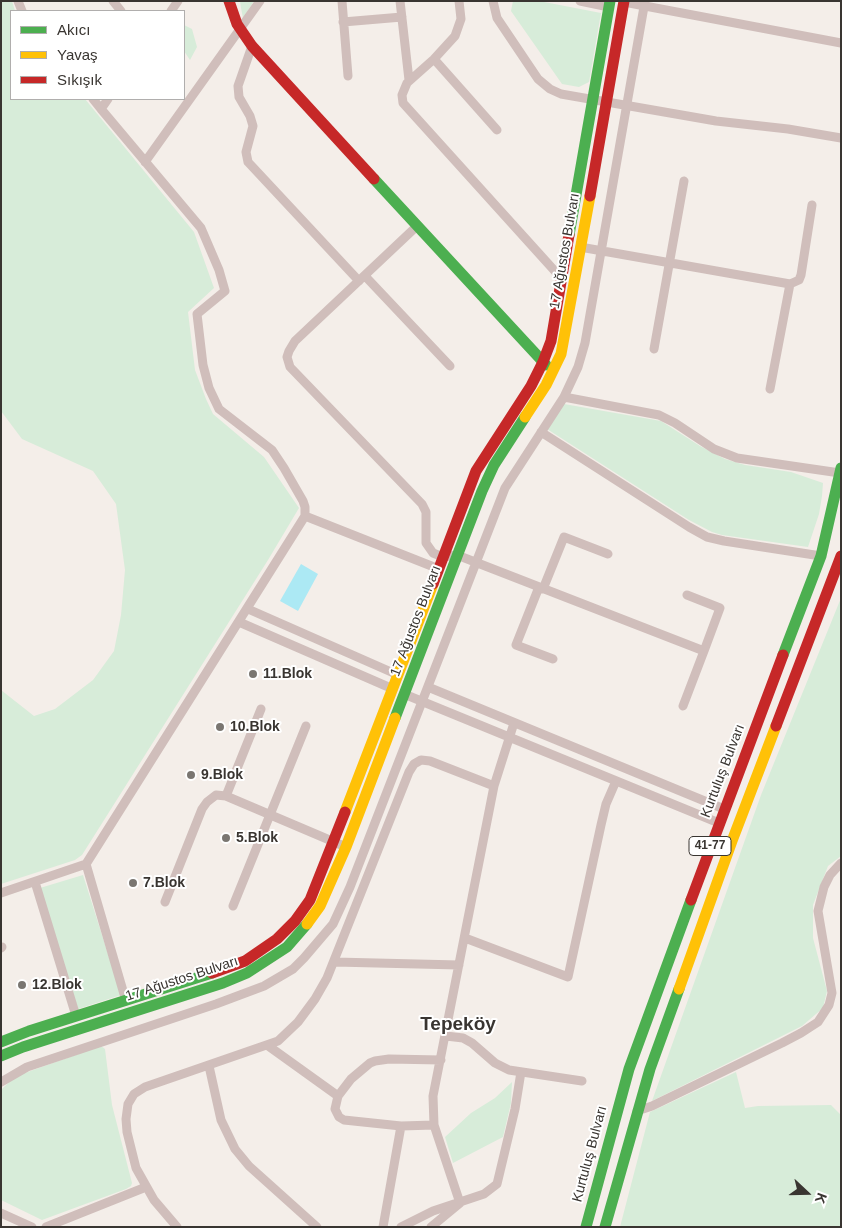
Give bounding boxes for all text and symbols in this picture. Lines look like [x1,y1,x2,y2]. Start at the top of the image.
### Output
legend [10,10,185,100]
text: Akıcı [57,21,90,38]
text: Yavaş [57,46,98,63]
text: Sıkışık [57,71,102,88]
street label: 17 Ağustos Bulvarı [547,192,583,310]
street label: 17 Ağustos Bulvarı [387,563,445,679]
place label: 11.Blok [263,666,312,682]
marker: 11.Blok [247,668,259,680]
place label: 10.Blok [230,719,280,735]
marker: 10.Blok [214,721,226,733]
street label: Kurtuluş Bulvarı [697,722,749,820]
place label: 9.Blok [201,767,243,783]
marker: 9.Blok [185,769,197,781]
place label: 5.Blok [236,830,278,846]
marker: 5.Blok [220,832,232,844]
road number: 41-77 [689,836,731,856]
place label: 7.Blok [143,875,185,891]
marker: 7.Blok [127,877,139,889]
street label: 17 Ağustos Bulvarı [124,953,240,1005]
place label: 12.Blok [32,977,82,993]
marker: 12.Blok [16,979,28,991]
district label: Tepeköy [420,1014,496,1036]
street label: Kurtuluş Bulvarı [569,1104,611,1204]
north arrow [782,1168,832,1218]
text: K [812,1191,830,1206]

